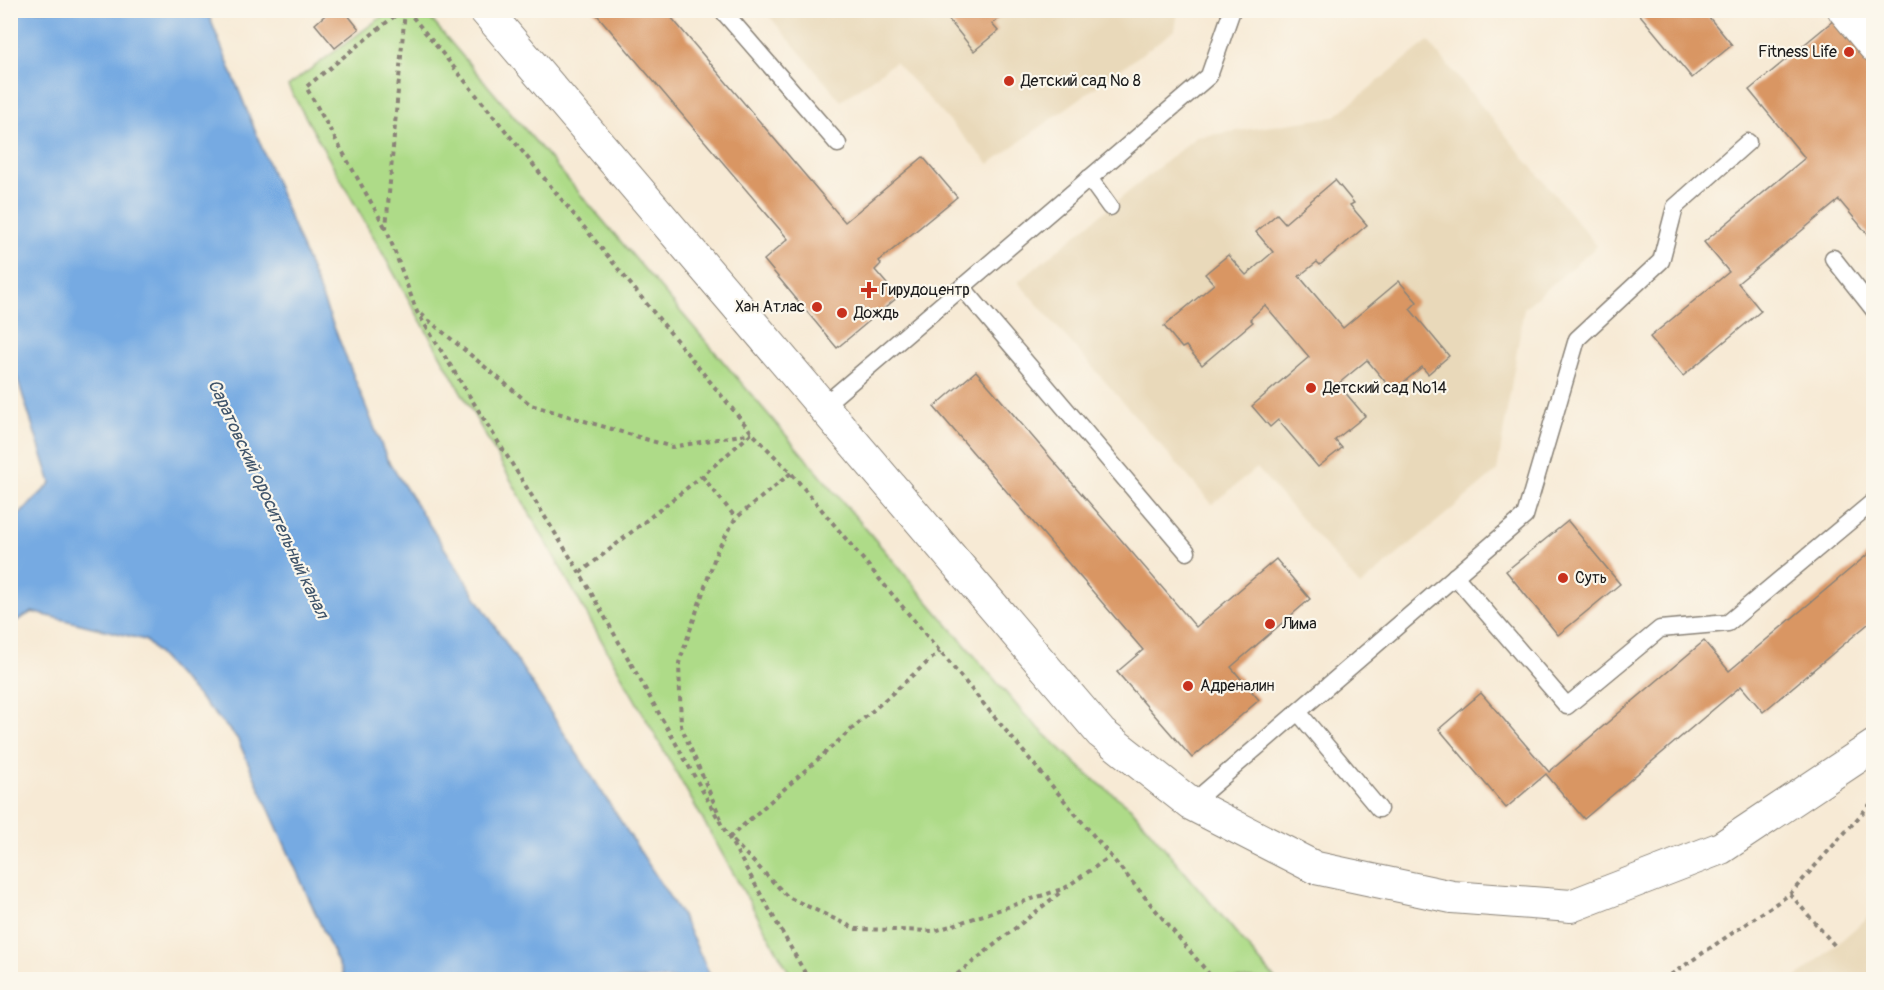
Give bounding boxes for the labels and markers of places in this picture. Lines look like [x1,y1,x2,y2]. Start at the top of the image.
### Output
place label: Fitness Life [1758,42,1837,62]
marker: Fitness Life [1842,45,1856,59]
place label: Детский сад № 8 [1020,71,1141,91]
marker: Детский сад № 8 [1002,74,1016,88]
place label: Гирудоцентр [881,280,970,300]
marker: Гирудоцентр [862,283,876,297]
place label: Хан Атлас [735,297,805,317]
marker: Хан Атлас [810,300,824,314]
place label: Дождь [853,303,899,323]
marker: Дождь [835,306,849,320]
place label: Детский сад №14 [1322,378,1447,398]
marker: Детский сад №14 [1304,381,1318,395]
place label: Суть [1575,568,1607,588]
marker: Суть [1556,571,1570,585]
place label: Лима [1281,614,1317,634]
marker: Лима [1263,617,1277,631]
place label: Адреналин [1200,676,1274,696]
marker: Адреналин [1181,679,1195,693]

